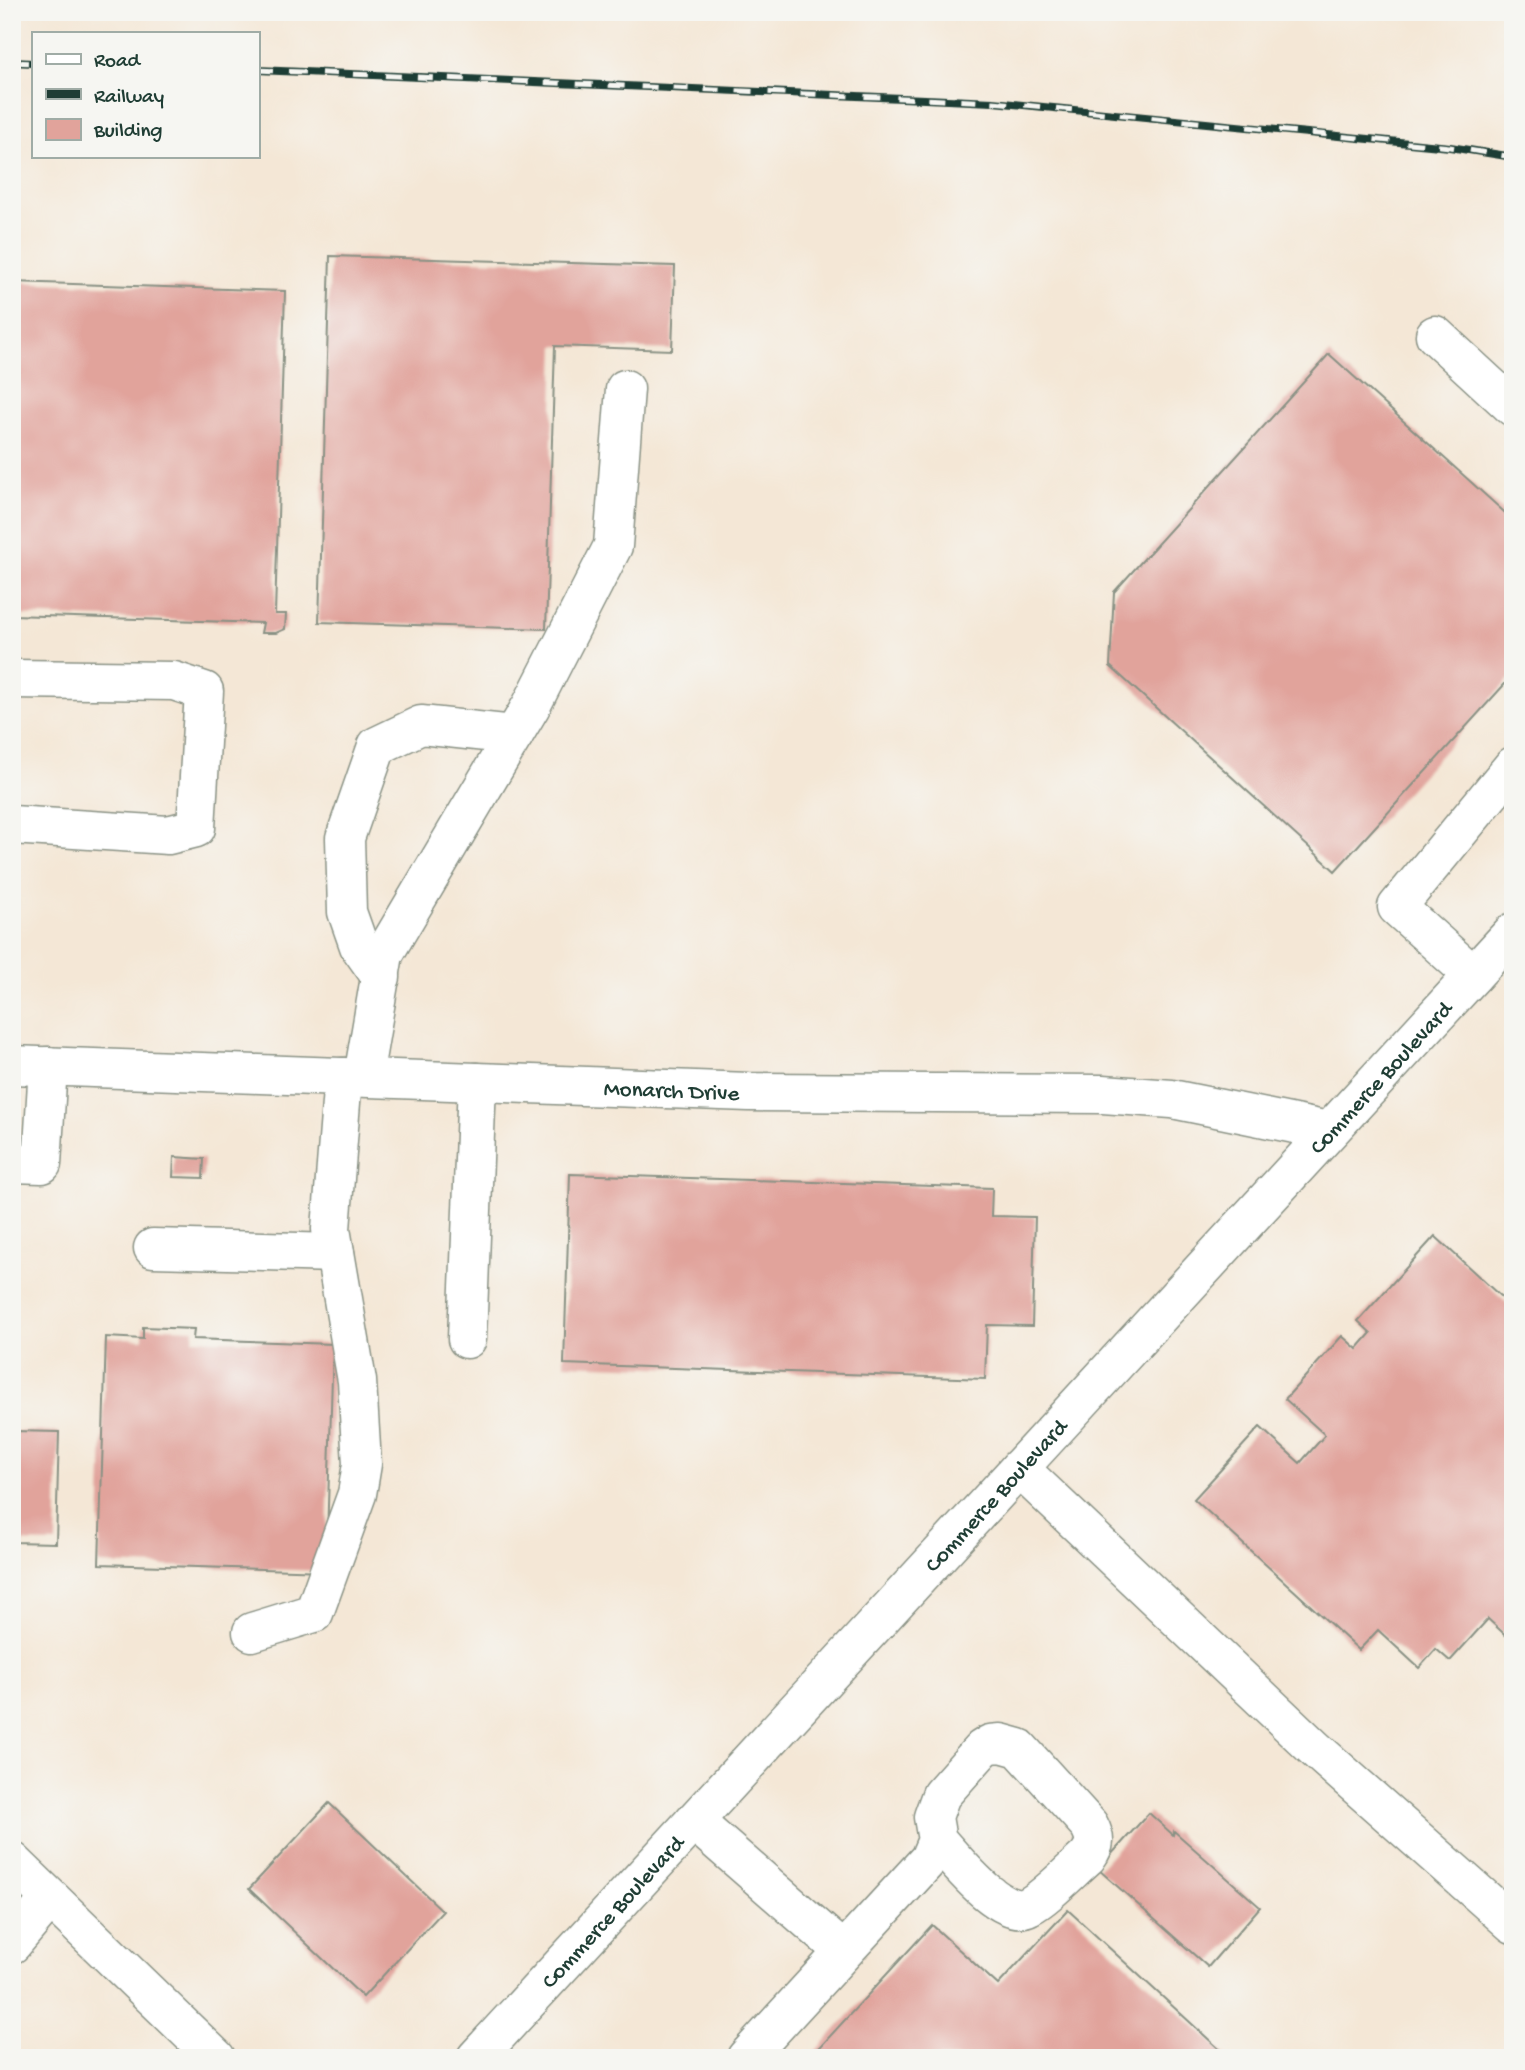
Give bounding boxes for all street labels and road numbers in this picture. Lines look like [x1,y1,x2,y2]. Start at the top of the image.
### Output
street label: Commerce Boulevard [1305,996,1460,1161]
street label: Monarch Drive [603,1077,741,1109]
street label: Commerce Boulevard [920,1414,1076,1579]
street label: Commerce Boulevard [537,1830,692,1995]

